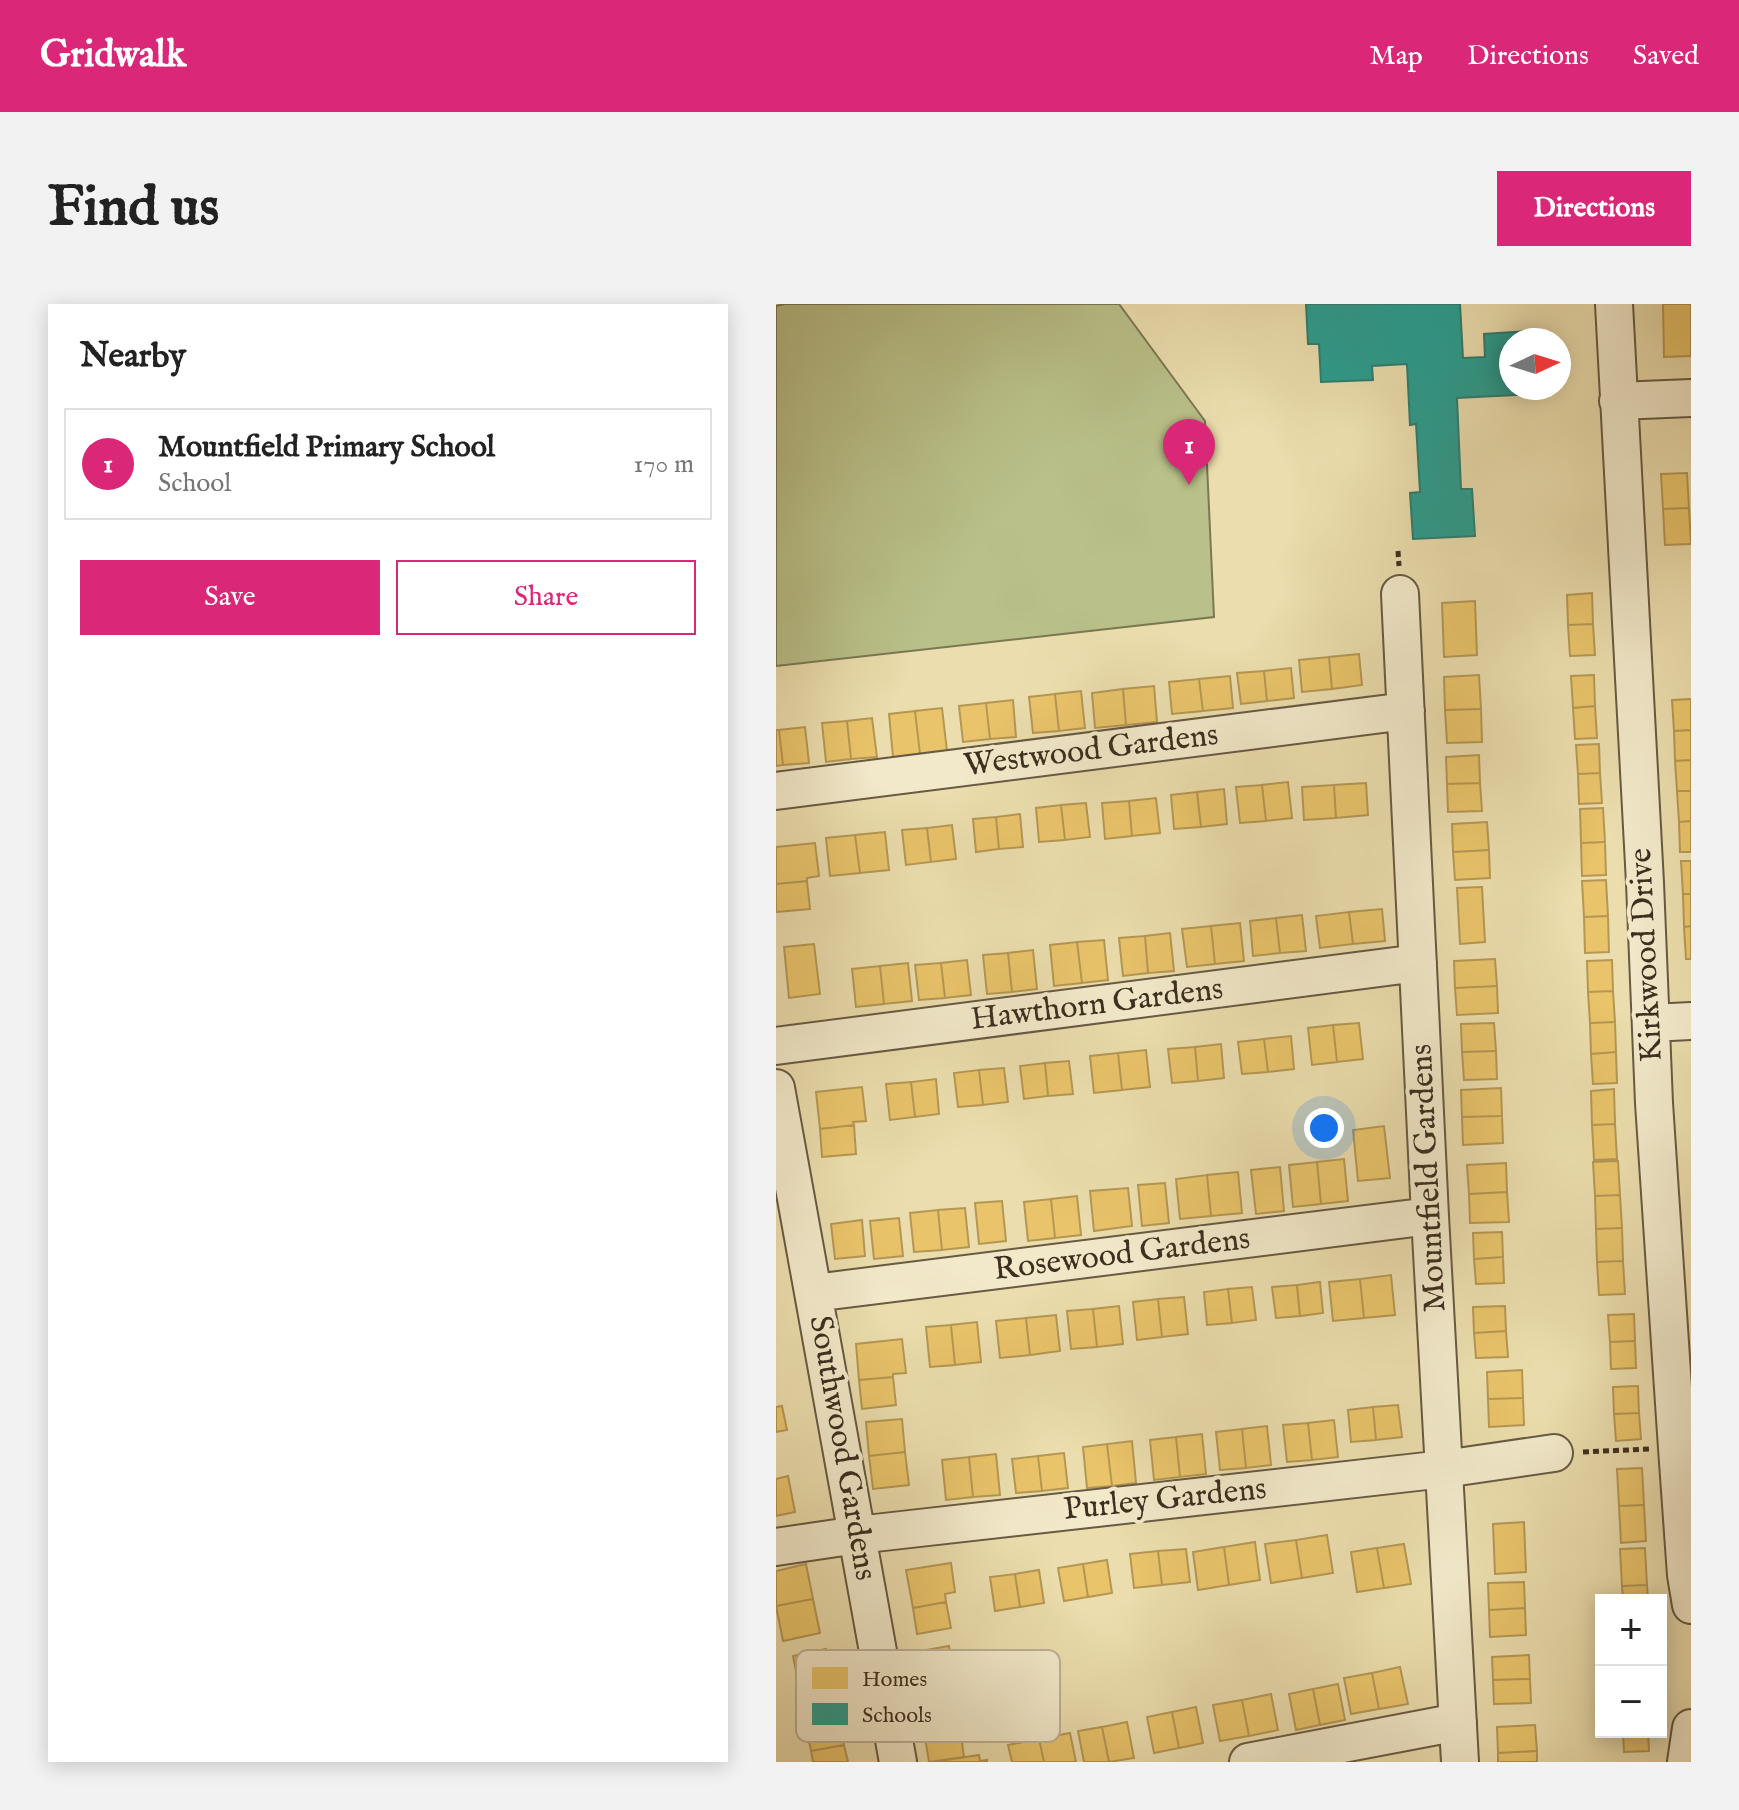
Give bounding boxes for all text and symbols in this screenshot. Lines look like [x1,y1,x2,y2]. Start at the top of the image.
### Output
text: Gridwalk [40,32,186,80]
text: Map [1369,39,1423,74]
text: Directions [1467,39,1589,74]
text: Saved [1633,39,1699,74]
button: Directions [1497,171,1691,246]
text: Find us [48,173,219,244]
north arrow [1499,328,1571,400]
text: Nearby [80,335,186,378]
pin: 1 [1163,419,1215,485]
text: Mountfield Primary School [158,429,495,467]
text: 1 [103,448,113,481]
text: 170 m [634,448,694,481]
text: School [158,467,231,500]
button: Save [80,560,380,635]
button: Share [396,560,696,635]
street label: Westwood Gardens [961,715,1221,787]
street label: Kirkwood Drive [1621,847,1673,1063]
street label: Hawthorn Gardens [969,969,1225,1041]
street label: Mountfield Gardens [1402,1043,1456,1313]
your location [1304,1108,1344,1148]
street label: Rosewood Gardens [992,1219,1252,1291]
street label: Southwood Gardens [799,1312,885,1584]
street label: Purley Gardens [1061,1469,1269,1531]
map controls [1595,1594,1667,1738]
button: + [1595,1594,1667,1666]
legend [796,1650,1060,1742]
text: Homes [862,1666,927,1694]
button: − [1595,1666,1667,1738]
text: Schools [862,1702,932,1730]

